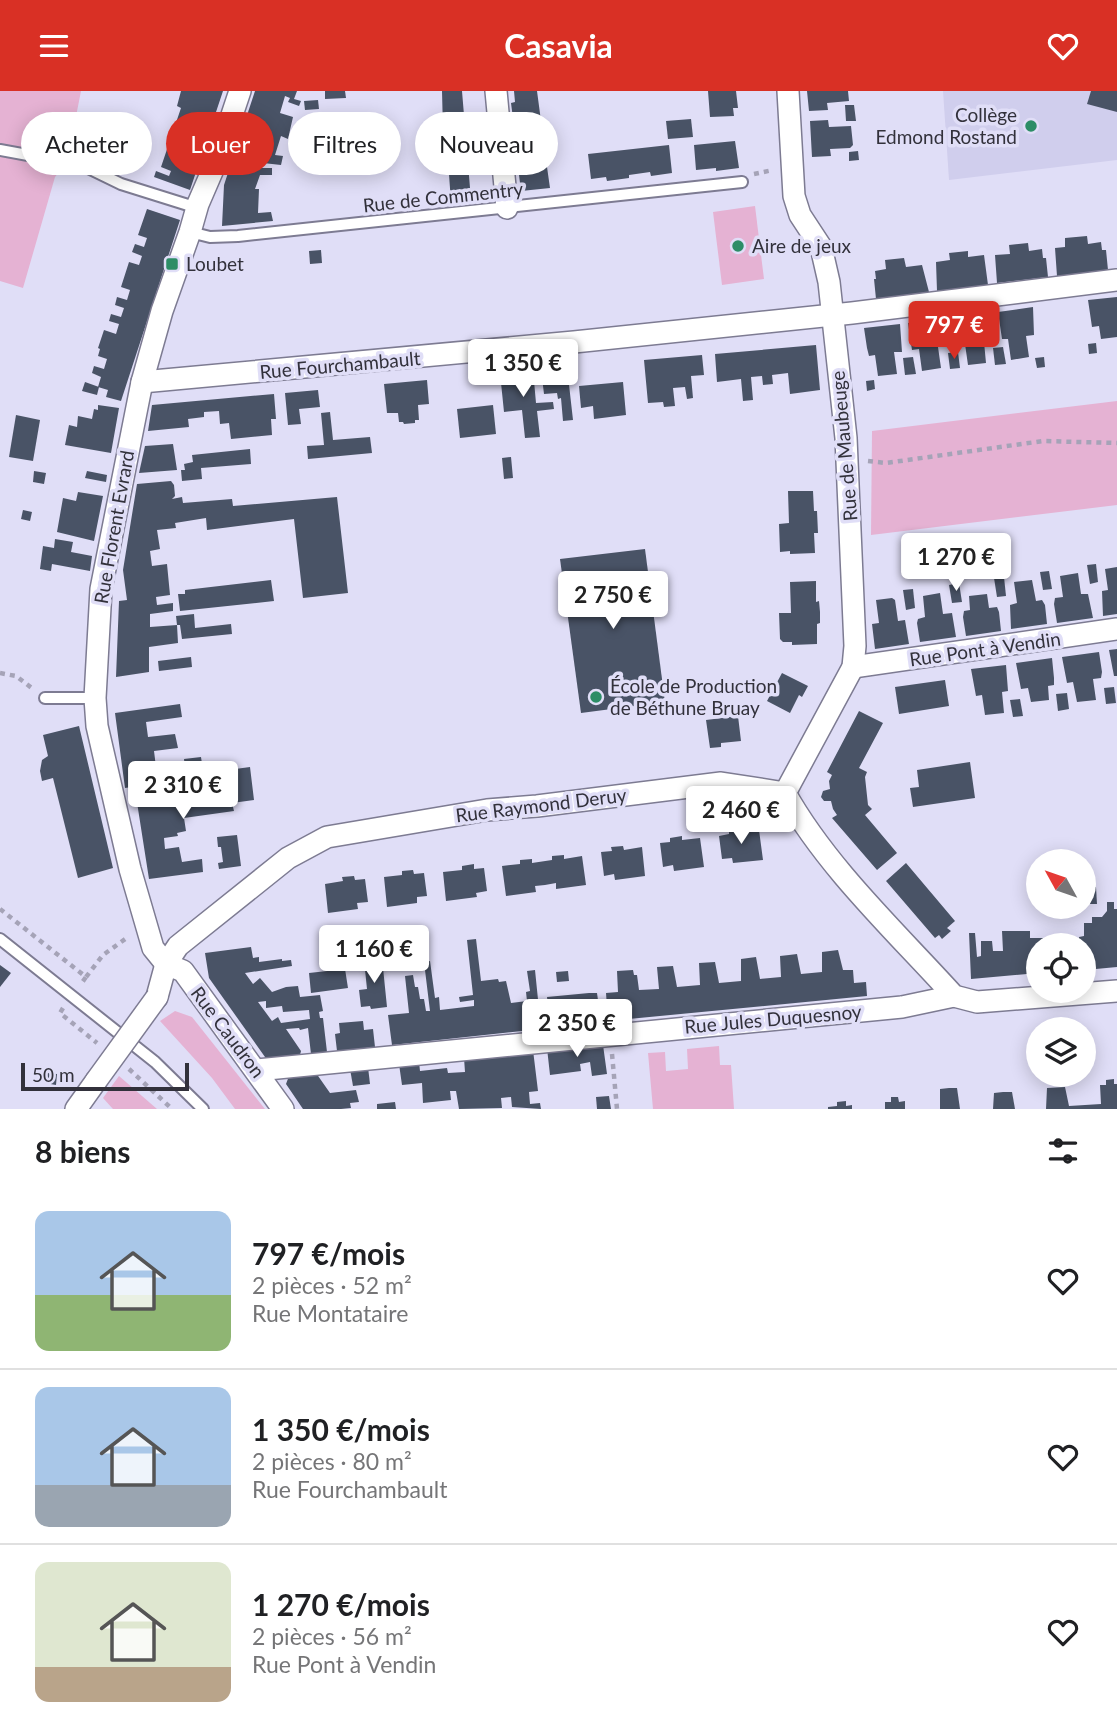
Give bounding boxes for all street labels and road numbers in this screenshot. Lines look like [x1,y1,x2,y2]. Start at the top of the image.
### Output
street label: Rue de Commentry [362,177,524,216]
street label: Rue Fourchambault [258,346,422,383]
street label: Rue de Maubeuge [825,370,862,522]
street label: Rue Florent Evrard [89,448,138,605]
street label: Rue Pont à Vendin [908,627,1062,670]
street label: Rue Raymond Deruy [454,783,628,826]
street label: Rue Caudron [187,982,270,1082]
street label: Rue Jules Duquesnoy [683,999,863,1038]

